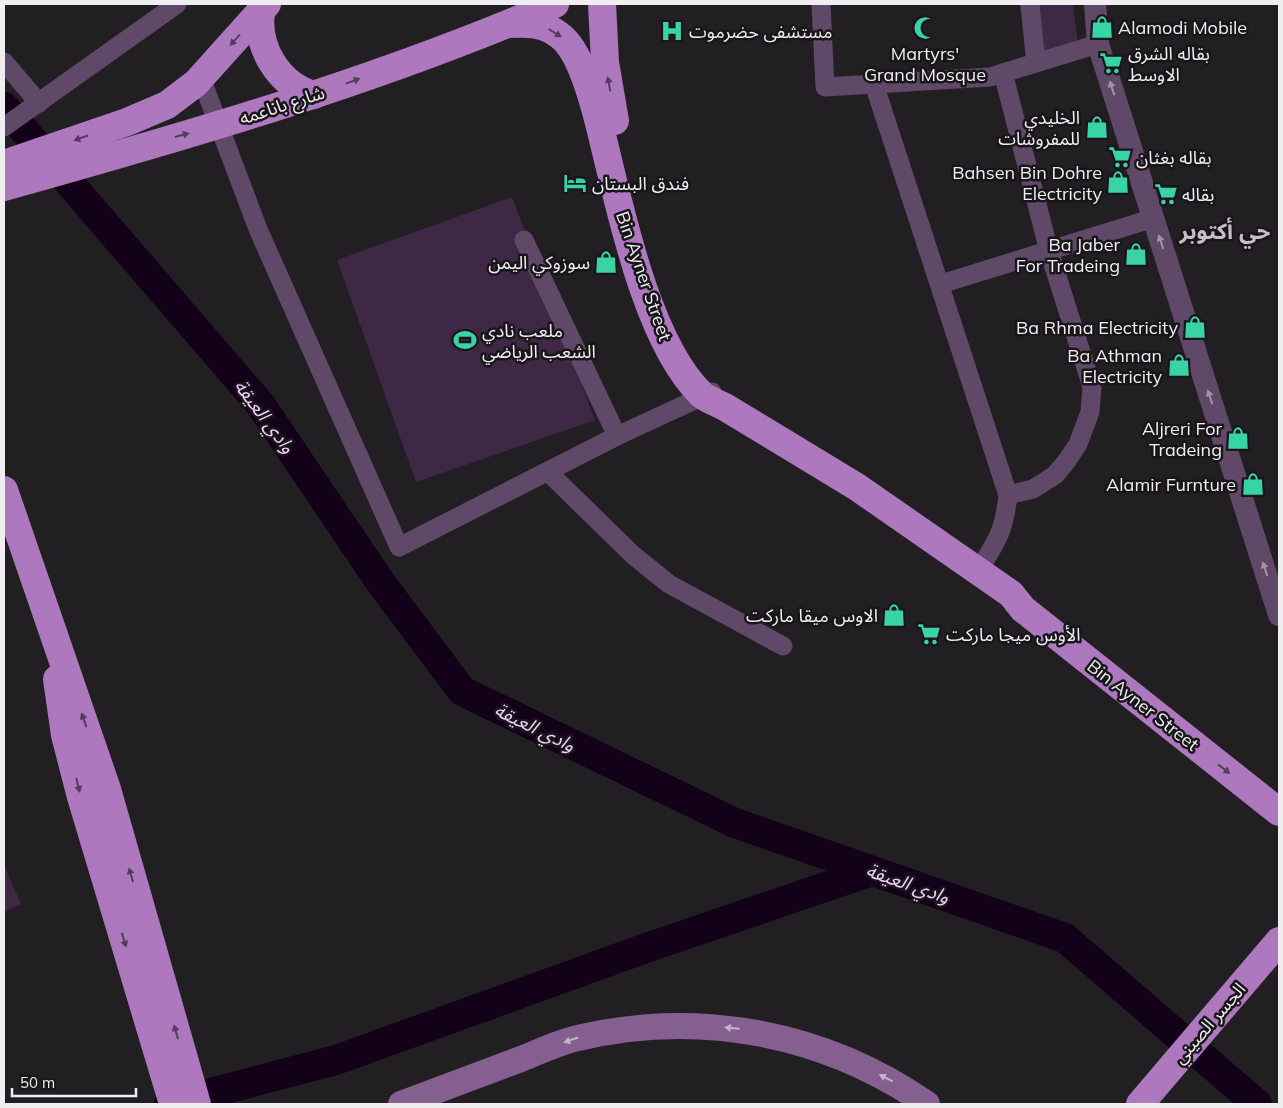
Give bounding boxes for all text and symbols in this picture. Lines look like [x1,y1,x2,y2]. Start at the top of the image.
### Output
shop icon: Alamodi Mobile [1089,14,1115,40]
mosque icon: Martyrs' Grand Mosque [912,15,938,41]
place label: Alamodi Mobile [1118,16,1247,39]
hospital icon: مستشفى حضرموت [659,18,685,44]
place label: مستشفى حضرموت [689,20,833,43]
one-way arrow [548,28,562,37]
one-way arrow [229,34,241,46]
place label: Martyrs' Grand Mosque [864,42,986,86]
place label: بقاله الشرق الاوسط [1128,42,1210,86]
supermarket icon: بقاله الشرق الاوسط [1098,50,1124,76]
one-way arrow [604,76,612,92]
one-way arrow [346,77,361,85]
street label: شارع باناعمه [237,80,328,132]
one-way arrow [1108,80,1115,95]
place label: الخليدي للمفروشات [998,106,1080,150]
shop icon: الخليدي للمفروشات [1084,114,1110,140]
one-way arrow [174,131,189,139]
one-way arrow [73,135,88,142]
supermarket icon: بقاله بغثان [1107,144,1133,170]
place label: بقاله بغثان [1136,146,1212,169]
place label: Bahsen Bin Dohre Electricity [952,161,1102,205]
shop icon: Bahsen Bin Dohre Electricity [1105,169,1131,195]
hotel icon: فندق البستان [562,170,588,196]
place label: فندق البستان [592,172,689,195]
supermarket icon: بقاله [1153,181,1179,207]
place label: بقاله [1182,183,1214,206]
street label: Bin Ayner Street [611,208,677,344]
district label: حي أكتوبر [1179,217,1271,249]
place label: Ba Jaber For Tradeing [1016,233,1120,277]
one-way arrow [1157,235,1164,250]
shop icon: Ba Jaber For Tradeing [1123,241,1149,267]
shop icon: سوزوكي اليمن [593,249,619,275]
place label: سوزوكي اليمن [488,251,590,276]
shop icon: Ba Rhma Electricity [1182,314,1208,340]
place label: Ba Rhma Electricity [1016,316,1178,339]
place label: ملعب نادي الشعب الرياضي [482,319,596,365]
sports icon: ملعب نادي الشعب الرياضي [452,327,478,353]
place label: Ba Athman Electricity [1067,344,1162,388]
shop icon: Ba Athman Electricity [1166,352,1192,378]
water label: وادي العيقة [227,374,301,460]
one-way arrow [1206,390,1214,405]
place label: Aljreri For Tradeing [1142,417,1222,461]
shop icon: Aljreri For Tradeing [1225,425,1251,451]
shop icon: Alamir Furnture [1240,471,1266,497]
place label: Alamir Furnture [1106,473,1236,496]
one-way arrow [1260,561,1268,576]
shop icon: الاوس ميقا ماركت [881,602,907,628]
place label: الاوس ميقا ماركت [746,604,878,627]
supermarket icon: الأوس ميجا ماركت [916,621,942,647]
place label: الأوس ميجا ماركت [946,623,1081,646]
street label: Bin Ayner Street [1083,654,1203,756]
water label: وادي العيقة [489,697,580,760]
one-way arrow [79,712,87,727]
one-way arrow [1217,763,1230,774]
one-way arrow [74,777,82,792]
water label: وادي العيقة [862,858,953,912]
one-way arrow [127,868,135,883]
one-way arrow [121,933,129,948]
street label: الجسر الصيني [1168,978,1252,1070]
one-way arrow [171,1024,179,1039]
one-way arrow [724,1024,740,1032]
one-way arrow [564,1037,579,1044]
scale bar [12,1066,136,1098]
text: 50 m [20,1073,55,1092]
one-way arrow [879,1074,893,1082]

